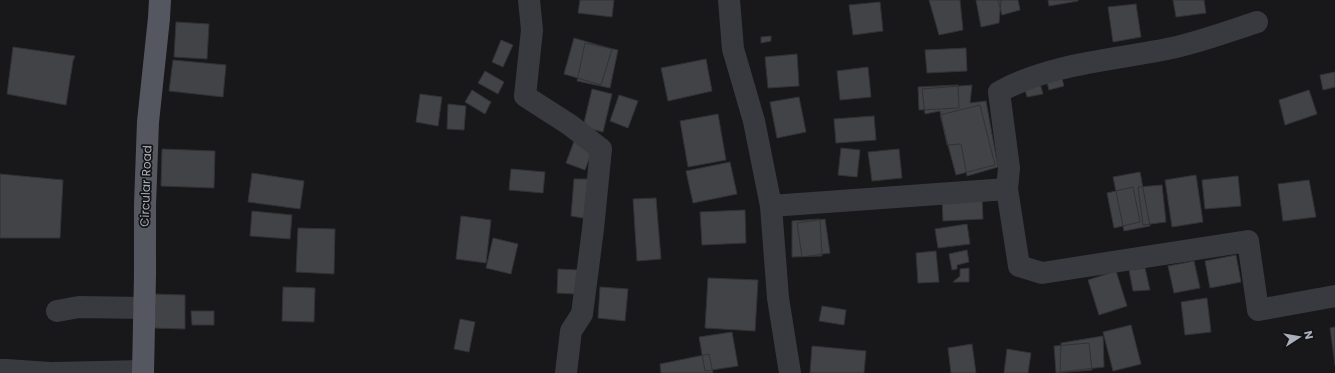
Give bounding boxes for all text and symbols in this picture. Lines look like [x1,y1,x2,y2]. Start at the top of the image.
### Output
street label: Circular Road [136,145,155,227]
north arrow [1279,317,1319,357]
text: N [1300,329,1317,341]

